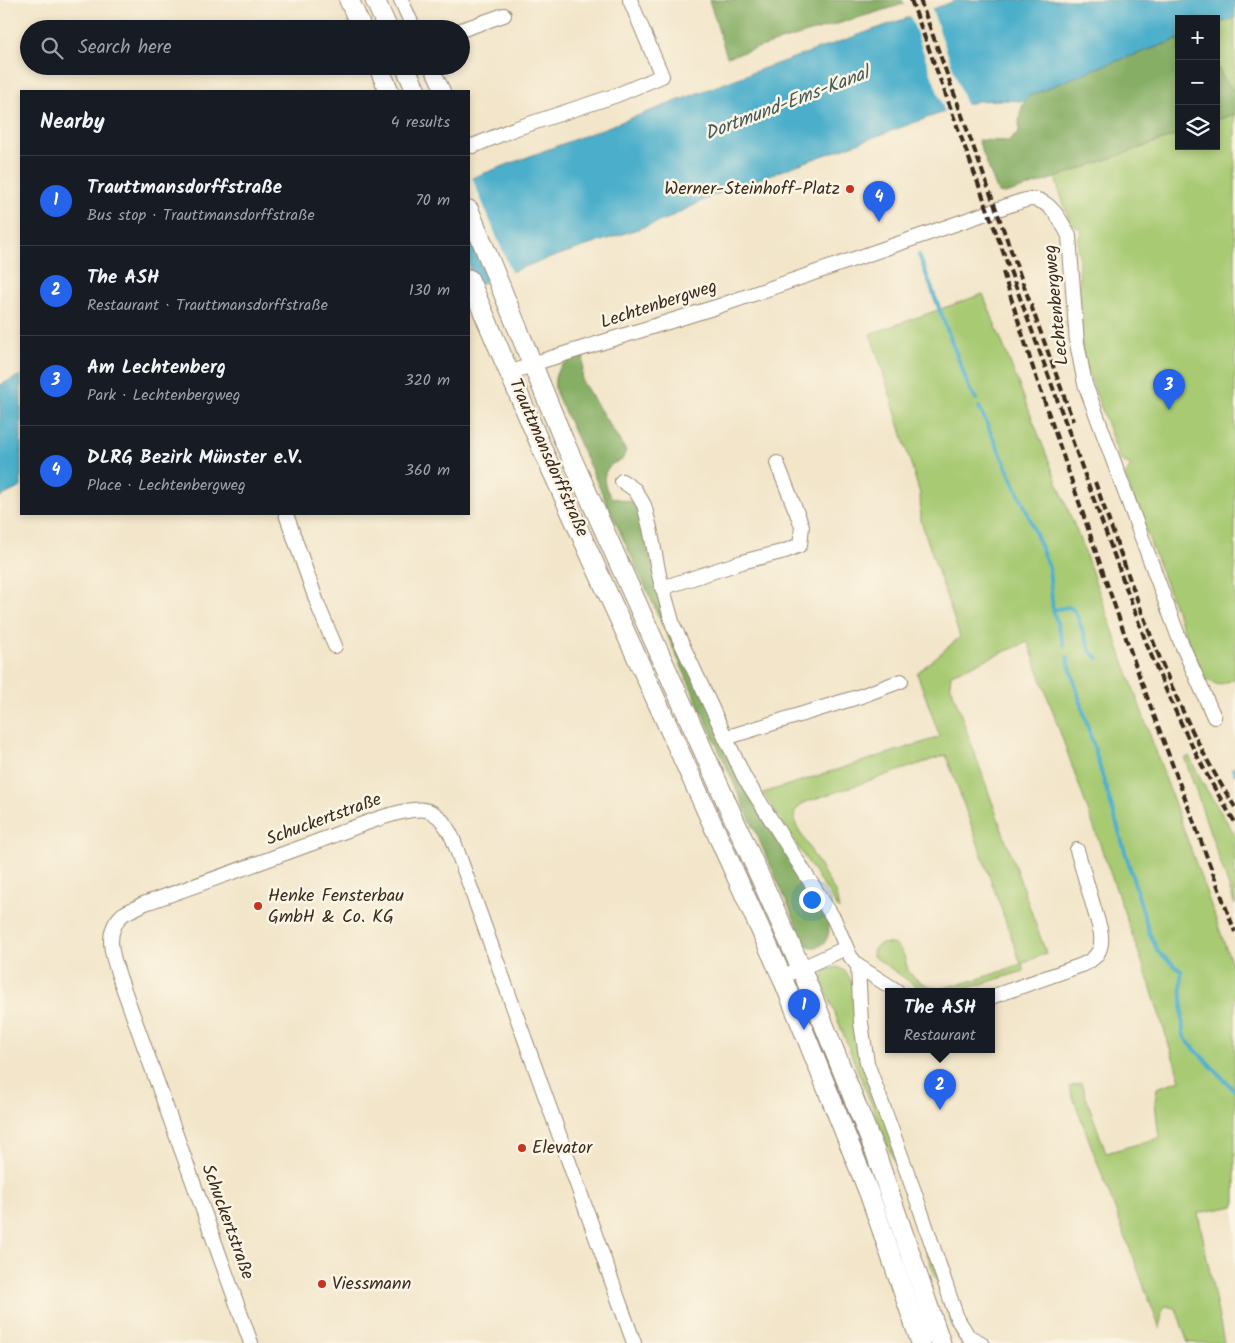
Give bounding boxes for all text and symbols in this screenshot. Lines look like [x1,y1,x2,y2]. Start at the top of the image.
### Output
map controls [1175,15,1220,150]
button: + [1175,15,1220,60]
search box [20,20,470,75]
text: Search here [78,33,172,63]
icon: search [38,34,66,62]
water label: Dortmund-Ems-Kanal [700,58,877,149]
button: − [1175,60,1220,105]
button: layers [1175,105,1220,150]
text: Nearby [40,106,105,139]
text: 4 results [391,110,450,135]
text: Trauttmansdorffstraße [87,173,282,203]
place label: Werner-Steinhoff-Platz [664,175,840,204]
pin: 4 [863,181,895,222]
marker: Werner-Steinhoff-Platz [844,183,856,195]
text: 1 [54,188,58,213]
text: 70 m [415,188,450,213]
text: Bus stop · Trauttmansdorffstraße [87,203,315,228]
street label: Lechtenbergweg [1036,243,1078,367]
text: The ASH [87,263,159,293]
street label: Lechtenbergweg [597,273,721,337]
text: 2 [51,278,61,303]
text: 130 m [409,278,450,303]
text: Restaurant · Trauttmansdorffstraße [87,293,328,318]
text: Am Lechtenberg [87,353,226,383]
text: 3 [52,368,60,393]
text: 320 m [404,368,450,393]
pin: 3 [1153,369,1185,410]
street label: Trauttmansdorffstraße [500,374,596,542]
text: Park · Lechtenbergweg [87,383,240,408]
text: DLRG Bezirk Münster e.V. [87,443,302,473]
text: 4 [52,458,60,483]
text: 360 m [405,458,450,483]
text: Place · Lechtenbergweg [87,473,246,498]
street label: Schuckertstraße [262,786,386,854]
place label: Henke Fensterbau GmbH & Co. KG [268,882,404,932]
your location [799,887,825,913]
marker: Henke Fensterbau GmbH & Co. KG [252,900,264,912]
popup [885,988,995,1053]
pin: 1 [788,989,820,1030]
text: The ASH [904,993,976,1023]
text: Restaurant [904,1023,976,1048]
pin: 2 [924,1069,956,1110]
place label: Elevator [532,1134,593,1163]
marker: Elevator [516,1142,528,1154]
street label: Schuckertstraße [193,1160,261,1284]
place label: Viessmann [332,1270,411,1299]
marker: Viessmann [316,1278,328,1290]

